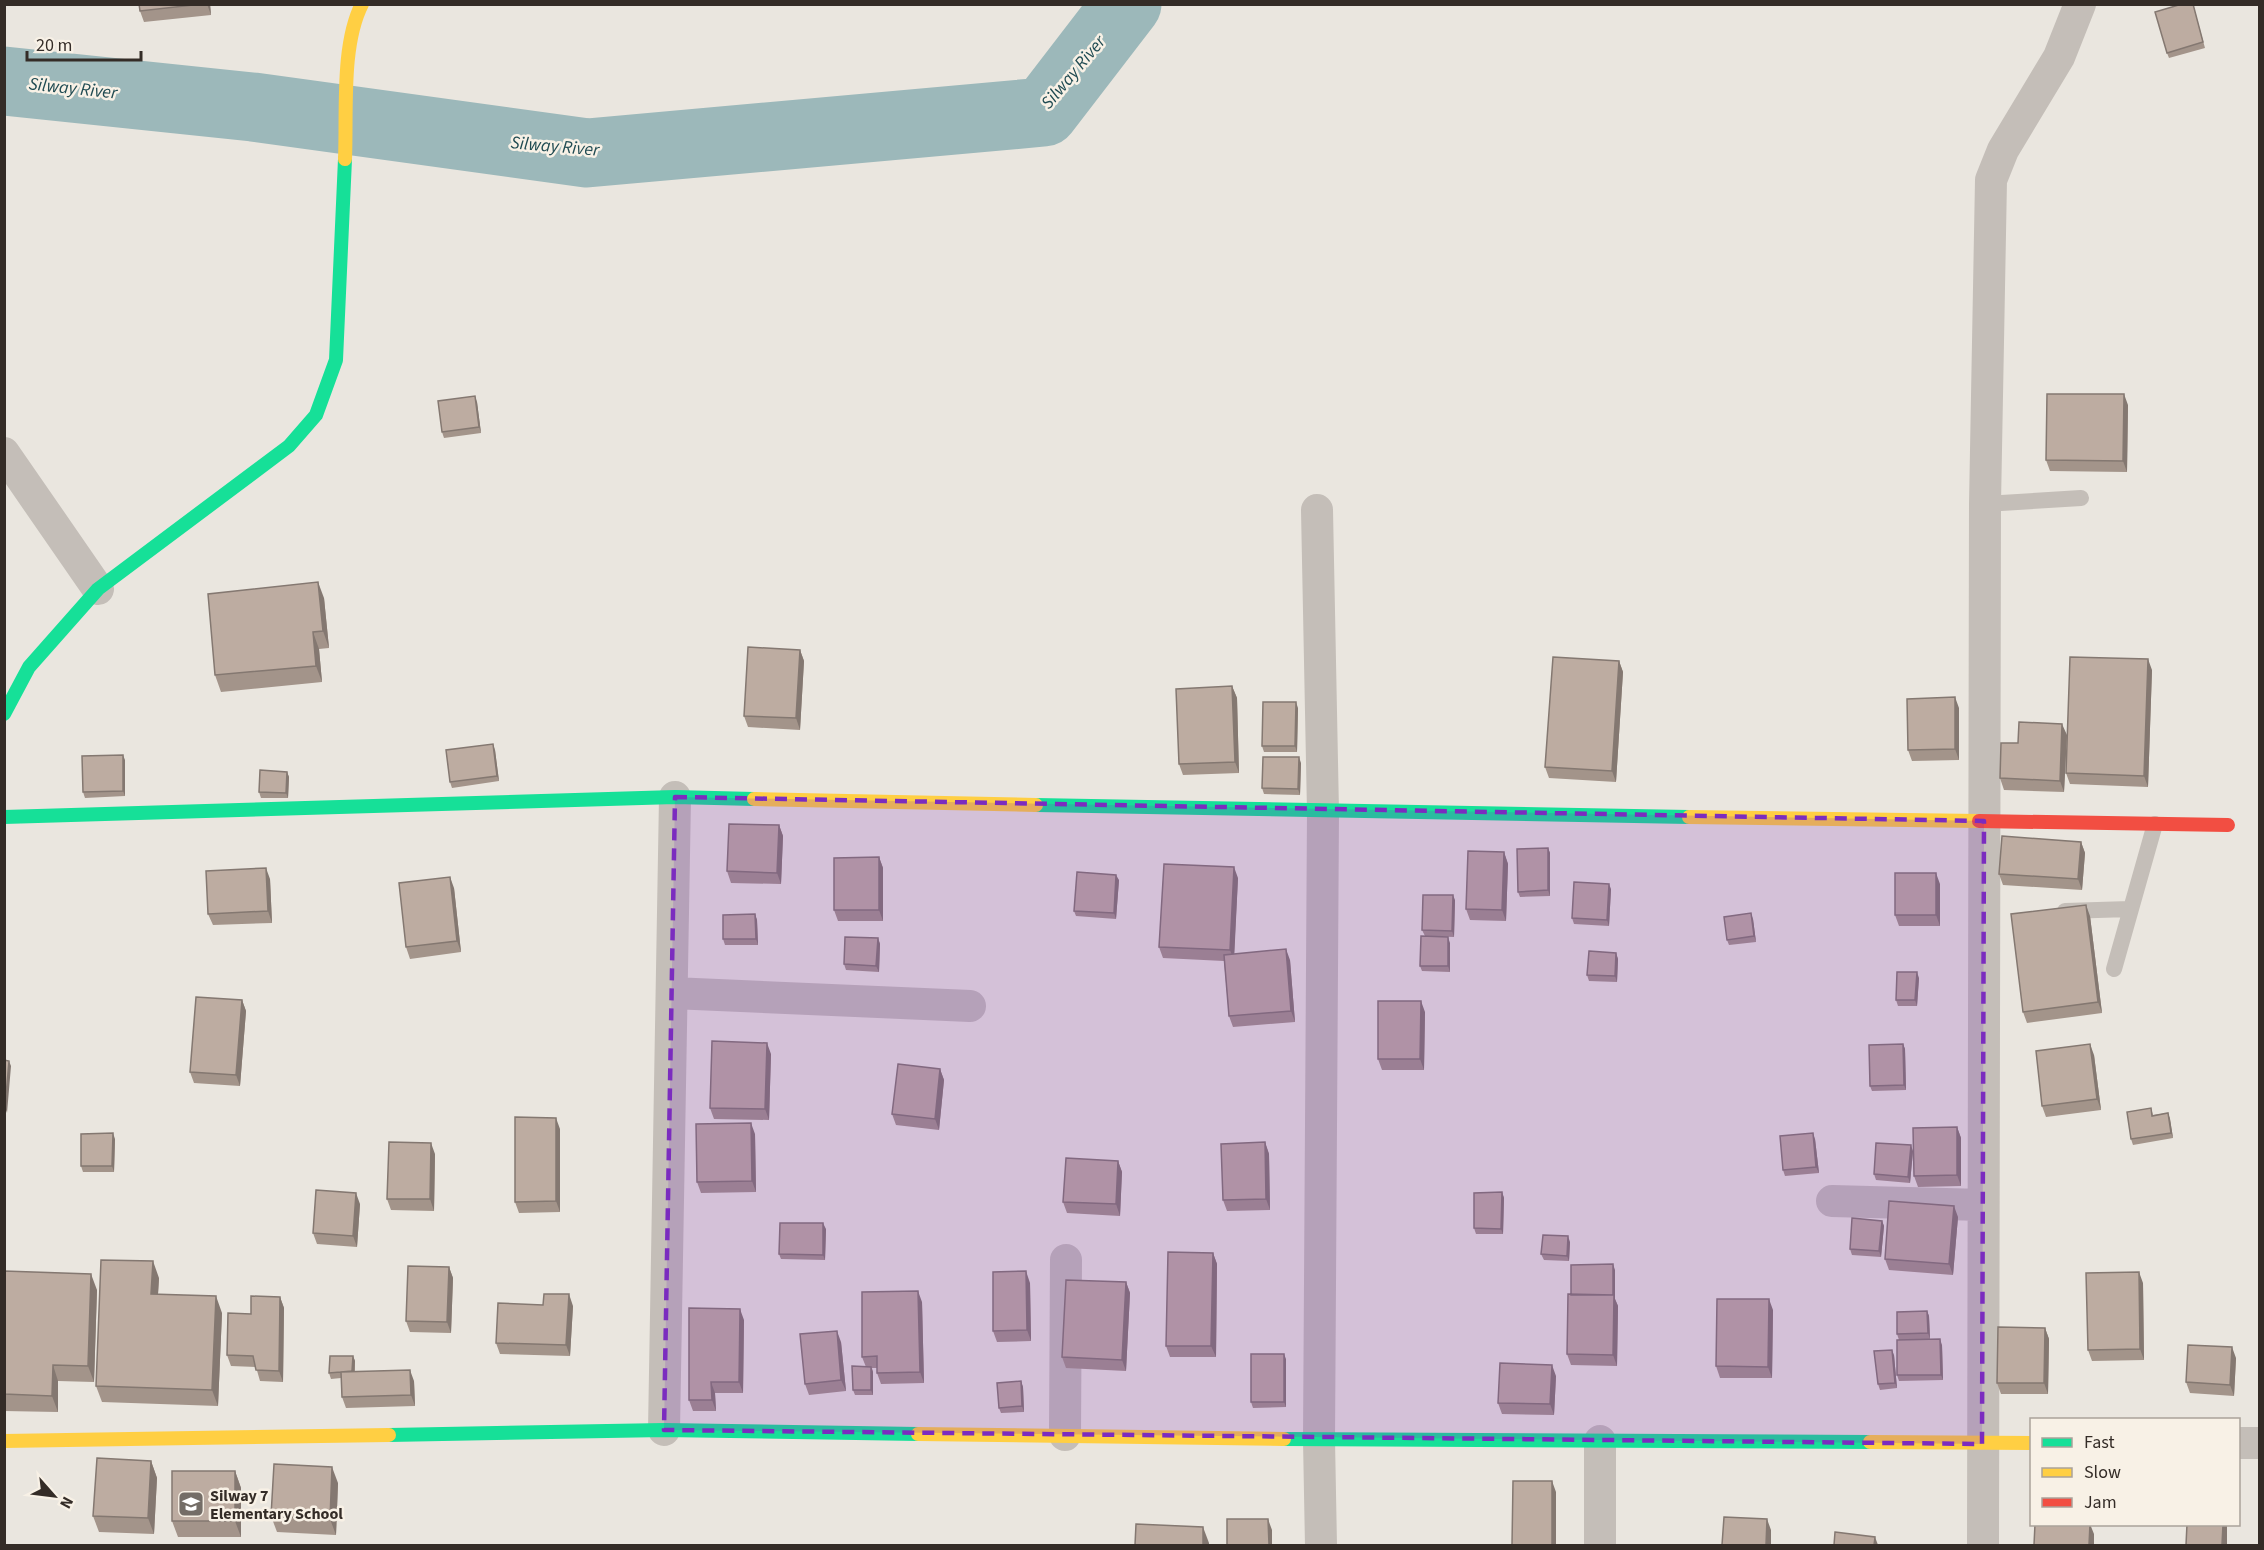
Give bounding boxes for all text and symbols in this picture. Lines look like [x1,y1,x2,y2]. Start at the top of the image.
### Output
scale bar [27,24,141,62]
water label: Silway River [1035,30,1112,114]
text: 20 m [36,33,72,58]
water label: Silway River [27,71,119,106]
water label: Silway River [510,130,601,163]
legend [2030,1418,2240,1526]
text: Fast [2084,1430,2115,1455]
text: Slow [2084,1460,2121,1485]
north arrow [24,1466,84,1526]
place label: Silway 7 Elementary School [210,1485,343,1525]
school or university icon: Silway 7 Elementary School [176,1489,206,1519]
text: Jam [2084,1490,2117,1515]
text: N [54,1493,79,1512]

